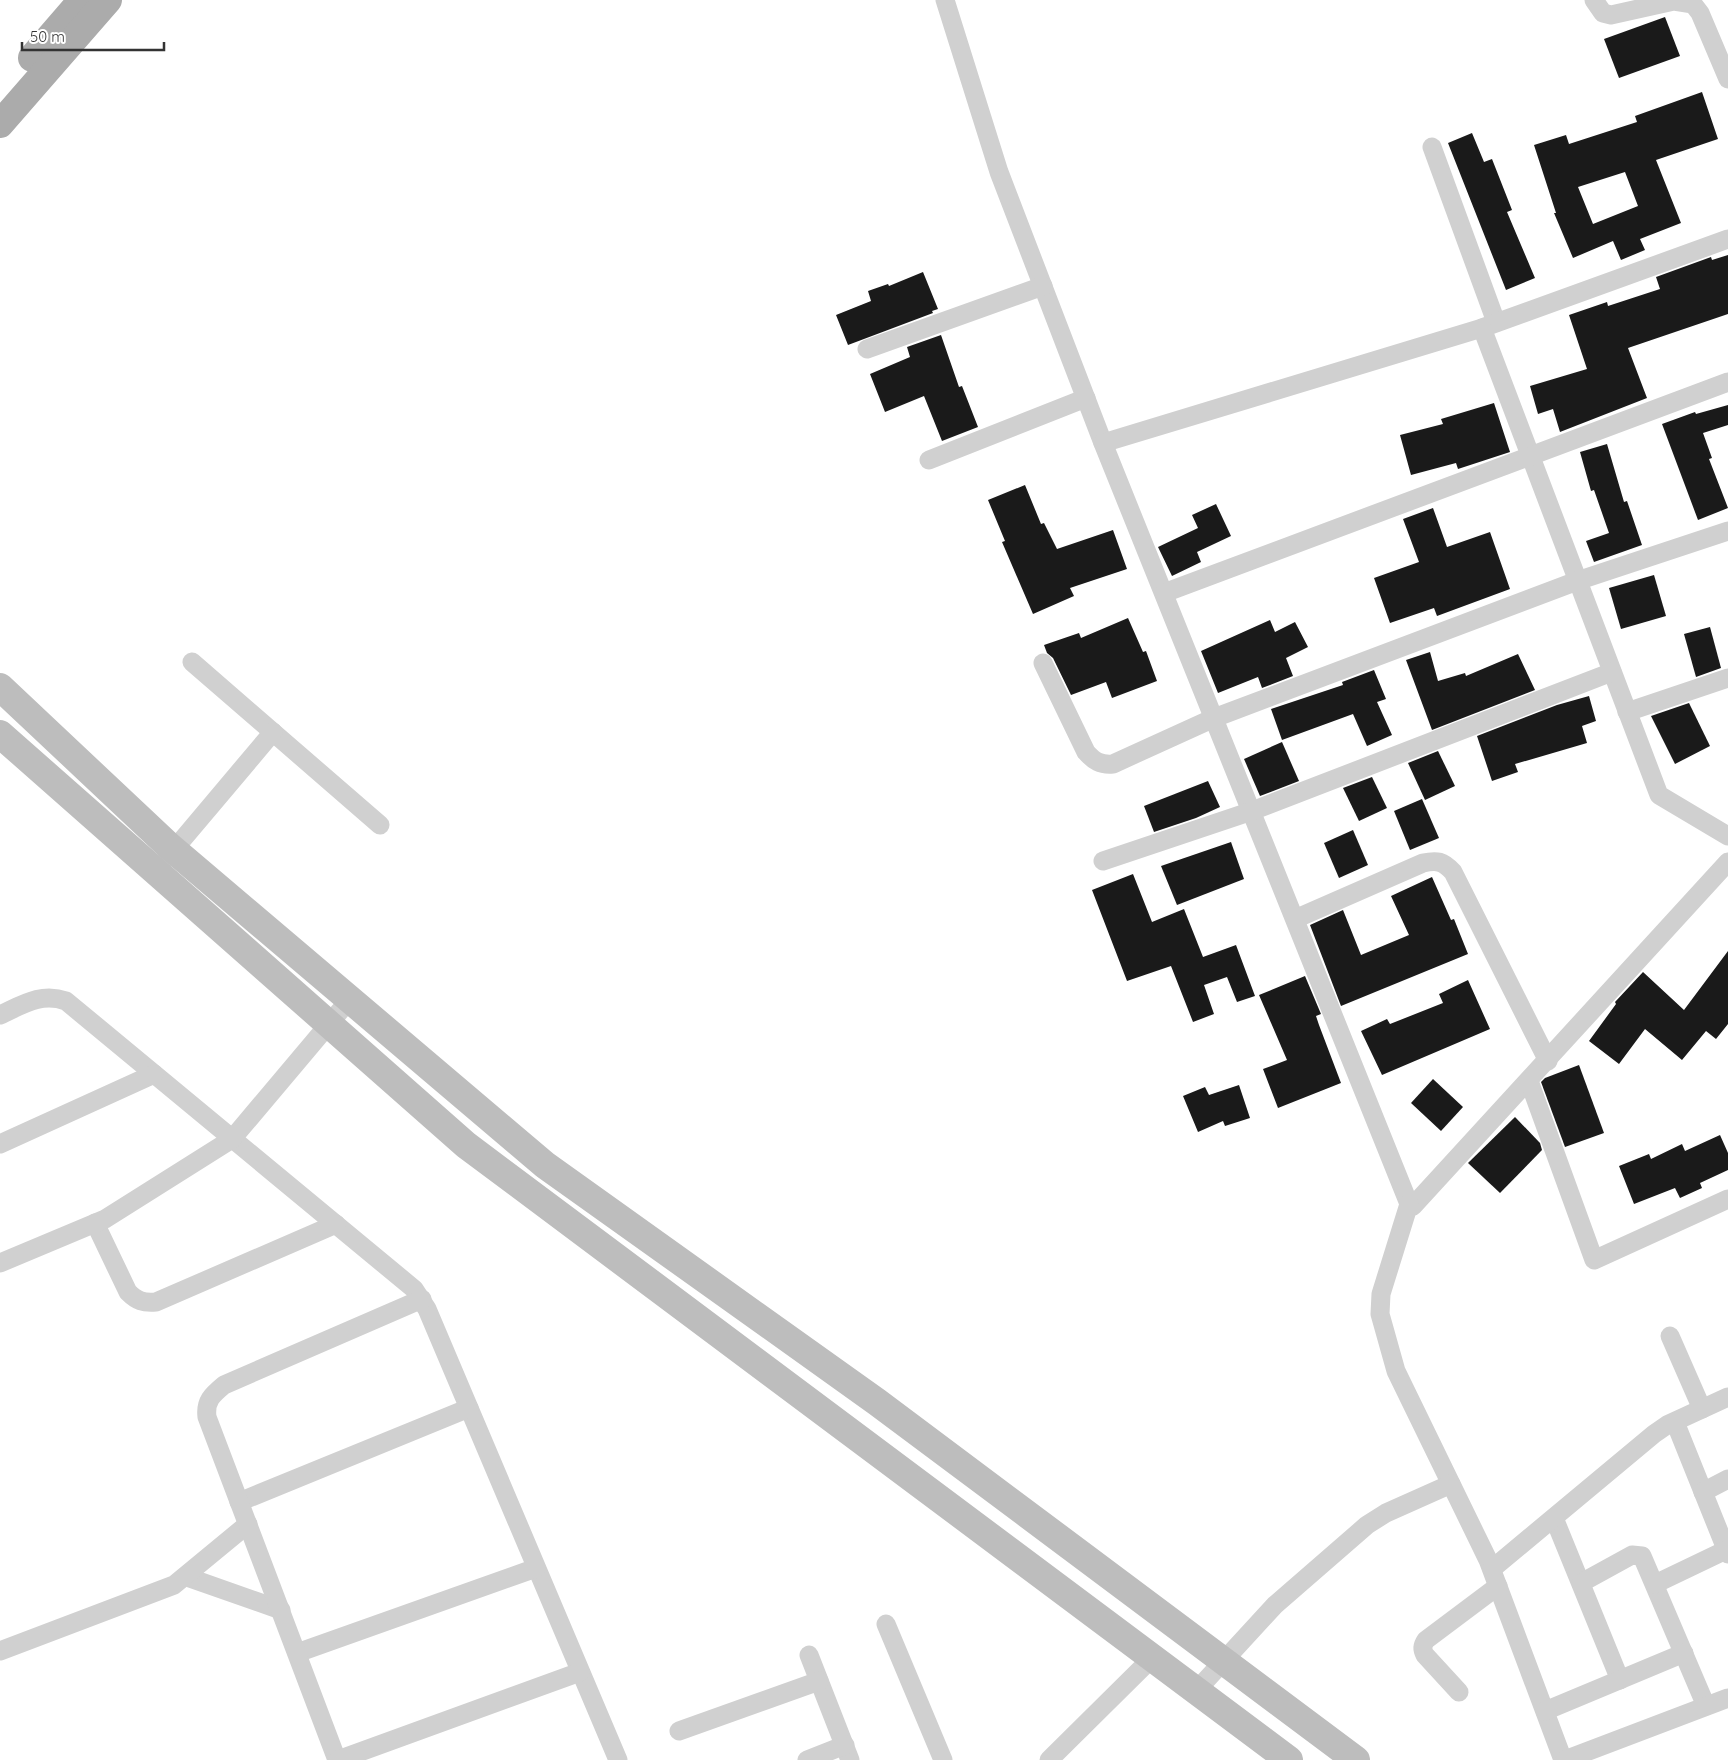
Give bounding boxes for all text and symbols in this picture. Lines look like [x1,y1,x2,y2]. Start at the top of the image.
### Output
scale bar [22,20,165,52]
text: 50 m [30,27,65,46]

